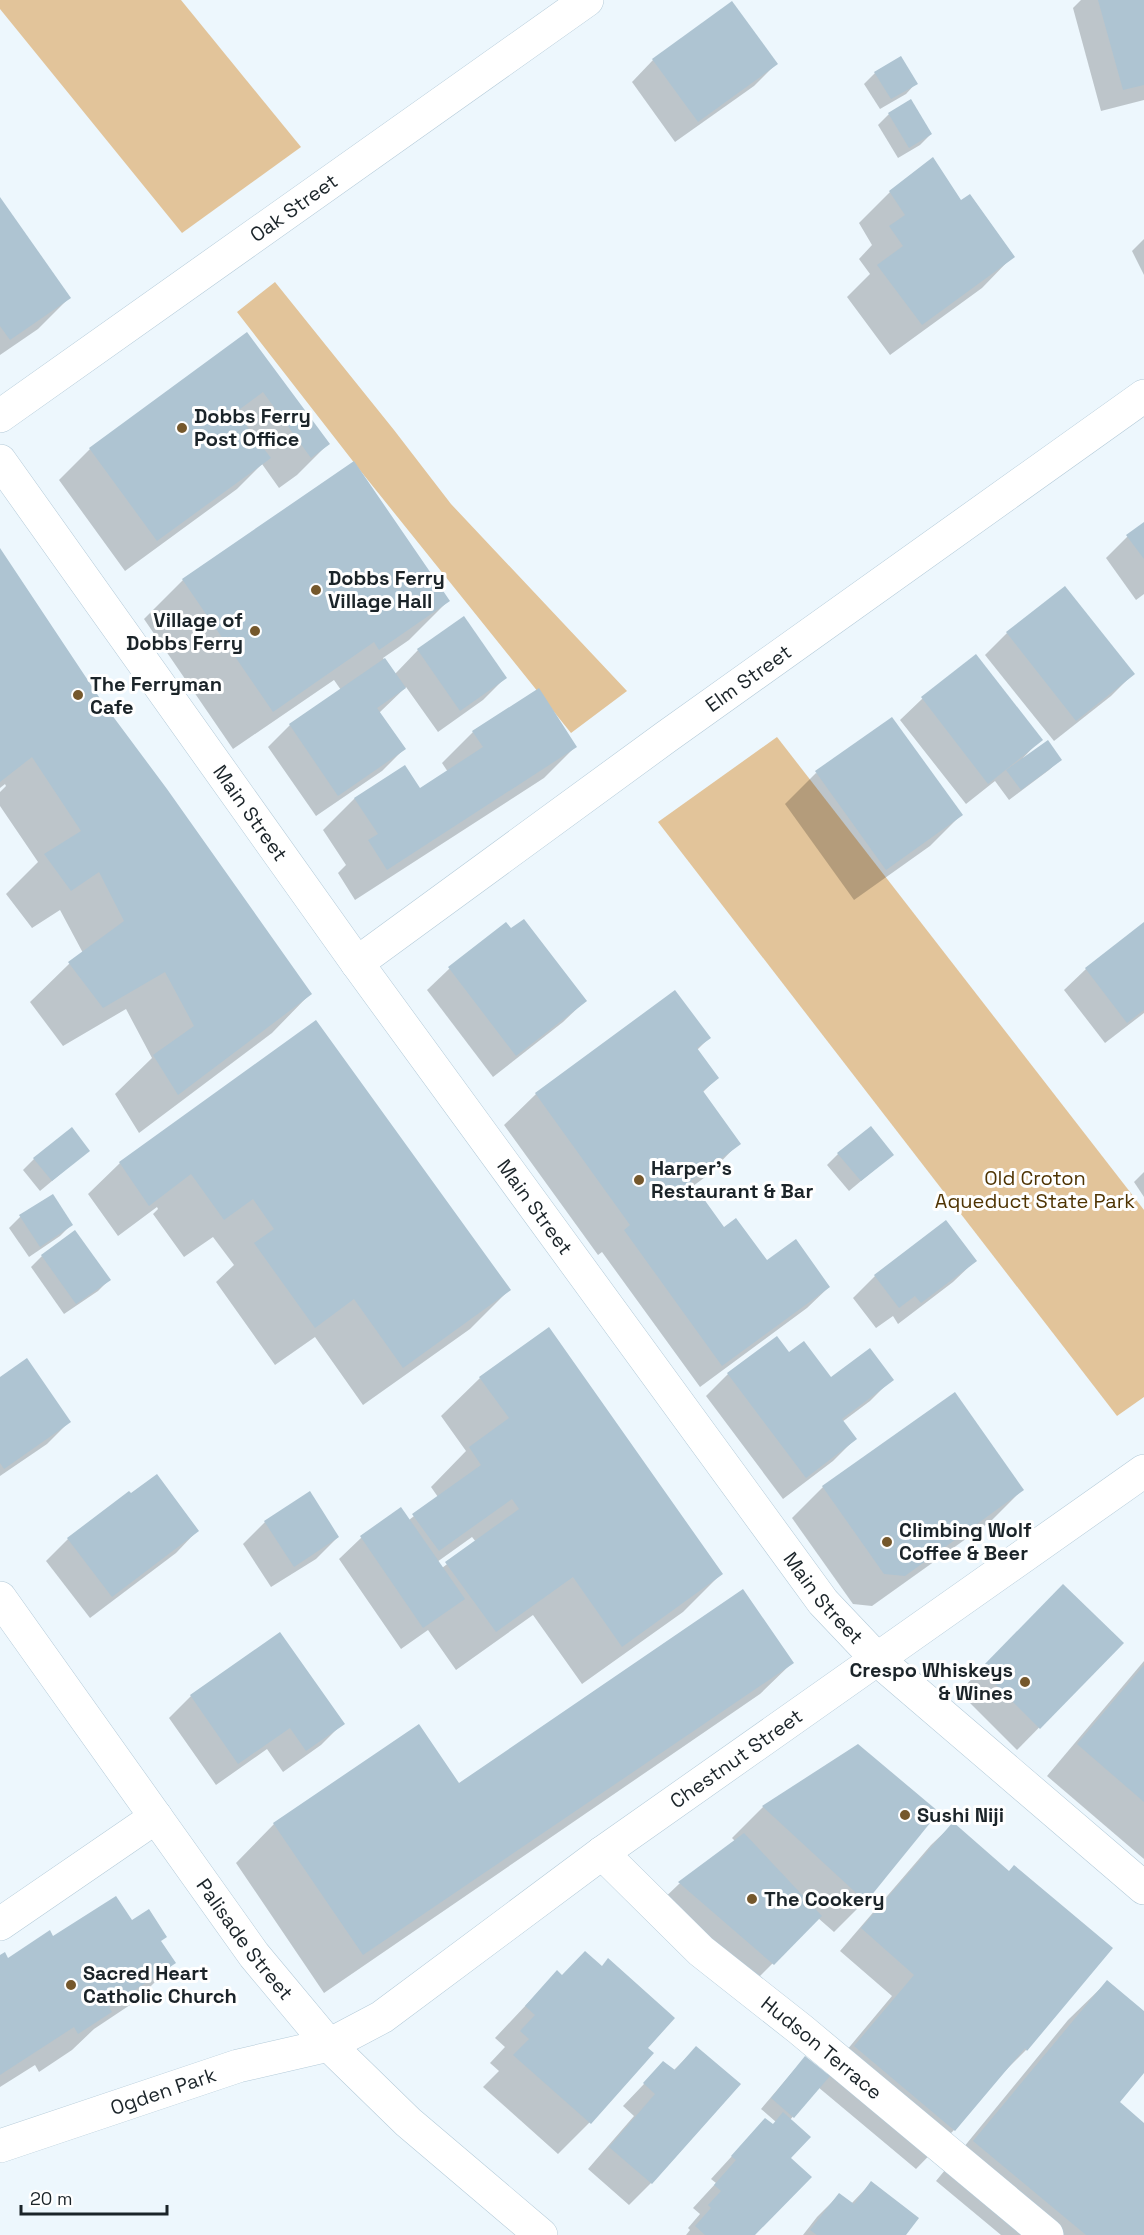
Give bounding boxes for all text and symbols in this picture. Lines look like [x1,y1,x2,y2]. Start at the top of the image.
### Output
street label: Oak Street [245,168,343,248]
place label: Dobbs Ferry Post Office [194,403,311,452]
marker: Dobbs Ferry Post Office [175,421,189,435]
place label: Dobbs Ferry Village Hall [328,565,445,614]
marker: Dobbs Ferry Village Hall [309,583,323,597]
place label: Village of Dobbs Ferry [126,607,243,656]
marker: Village of Dobbs Ferry [248,624,262,638]
street label: Elm Street [700,639,796,718]
place label: The Ferryman Cafe [90,671,222,720]
marker: The Ferryman Cafe [71,688,85,702]
street label: Main Street [207,760,293,866]
street label: Main Street [491,1154,579,1260]
place label: Harper's Restaurant & Bar [651,1155,813,1204]
park label: Old Croton Aqueduct State Park [935,1165,1135,1214]
marker: Harper's Restaurant & Bar [632,1173,646,1187]
place label: Climbing Wolf Coffee & Beer [899,1517,1032,1566]
marker: Climbing Wolf Coffee & Beer [880,1535,894,1549]
street label: Main Street [778,1547,869,1650]
place label: Crespo Whiskeys & Wines [849,1657,1013,1706]
marker: Crespo Whiskeys & Wines [1018,1675,1032,1689]
street label: Chestnut Street [665,1703,808,1814]
place label: Sushi Niji [917,1802,1004,1828]
marker: Sushi Niji [898,1808,912,1822]
street label: Palisade Street [191,1873,299,2005]
place label: The Cookery [764,1886,885,1912]
marker: The Cookery [745,1892,759,1906]
place label: Sacred Heart Catholic Church [83,1960,237,2009]
marker: Sacred Heart Catholic Church [64,1978,78,1992]
street label: Hudson Terrace [756,1990,888,2105]
street label: Ogden Park [107,2061,220,2121]
scale bar [21,2178,166,2216]
text: 20 m [30,2187,73,2210]

